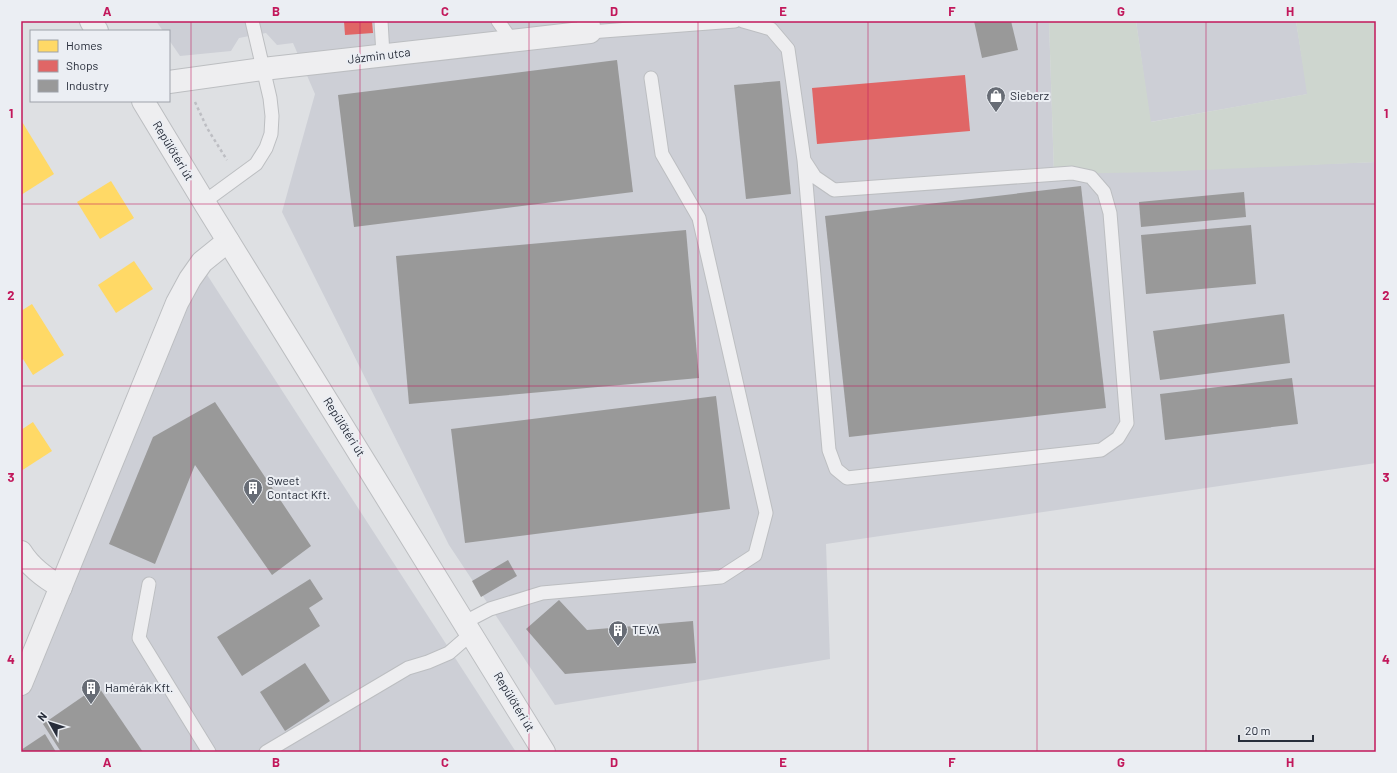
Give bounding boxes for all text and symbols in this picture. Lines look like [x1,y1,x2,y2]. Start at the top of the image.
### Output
text: A [103,3,112,19]
text: B [272,3,280,19]
text: C [441,3,449,19]
text: D [610,3,618,19]
text: E [779,3,787,19]
text: F [948,3,956,19]
text: G [1117,3,1125,19]
text: H [1286,3,1294,19]
legend [30,30,170,102]
text: Homes [66,38,103,52]
street label: Jázmin utca [347,44,411,66]
text: Shops [66,58,99,72]
text: Industry [66,78,109,92]
shop icon: Sieberz [985,85,1007,113]
place label: Sieberz [1010,88,1049,102]
text: 1 [9,105,13,121]
text: 1 [1384,105,1388,121]
street label: Repülőtéri út [151,118,197,183]
text: 2 [7,287,15,303]
text: 2 [1382,287,1390,303]
street label: Repülőtéri út [321,394,369,459]
text: 3 [7,469,15,485]
text: 3 [1382,469,1390,485]
place label: Sweet Contact Kft. [267,473,330,501]
building icon: Sweet Contact Kft. [242,477,264,505]
building icon: TEVA [607,619,629,647]
place label: TEVA [632,622,660,636]
text: 4 [7,651,15,667]
text: 4 [1382,651,1390,667]
street label: Repülőtéri út [492,669,538,734]
building icon: Hamérák Kft. [80,677,102,705]
place label: Hamérák Kft. [105,680,173,694]
north arrow [30,703,70,743]
text: N [34,709,49,723]
scale bar [1239,717,1313,743]
text: 20 m [1245,723,1271,737]
text: A [103,754,112,770]
text: B [272,754,280,770]
text: C [441,754,449,770]
text: D [610,754,618,770]
text: E [779,754,787,770]
text: F [948,754,956,770]
text: G [1117,754,1125,770]
text: H [1286,754,1294,770]

